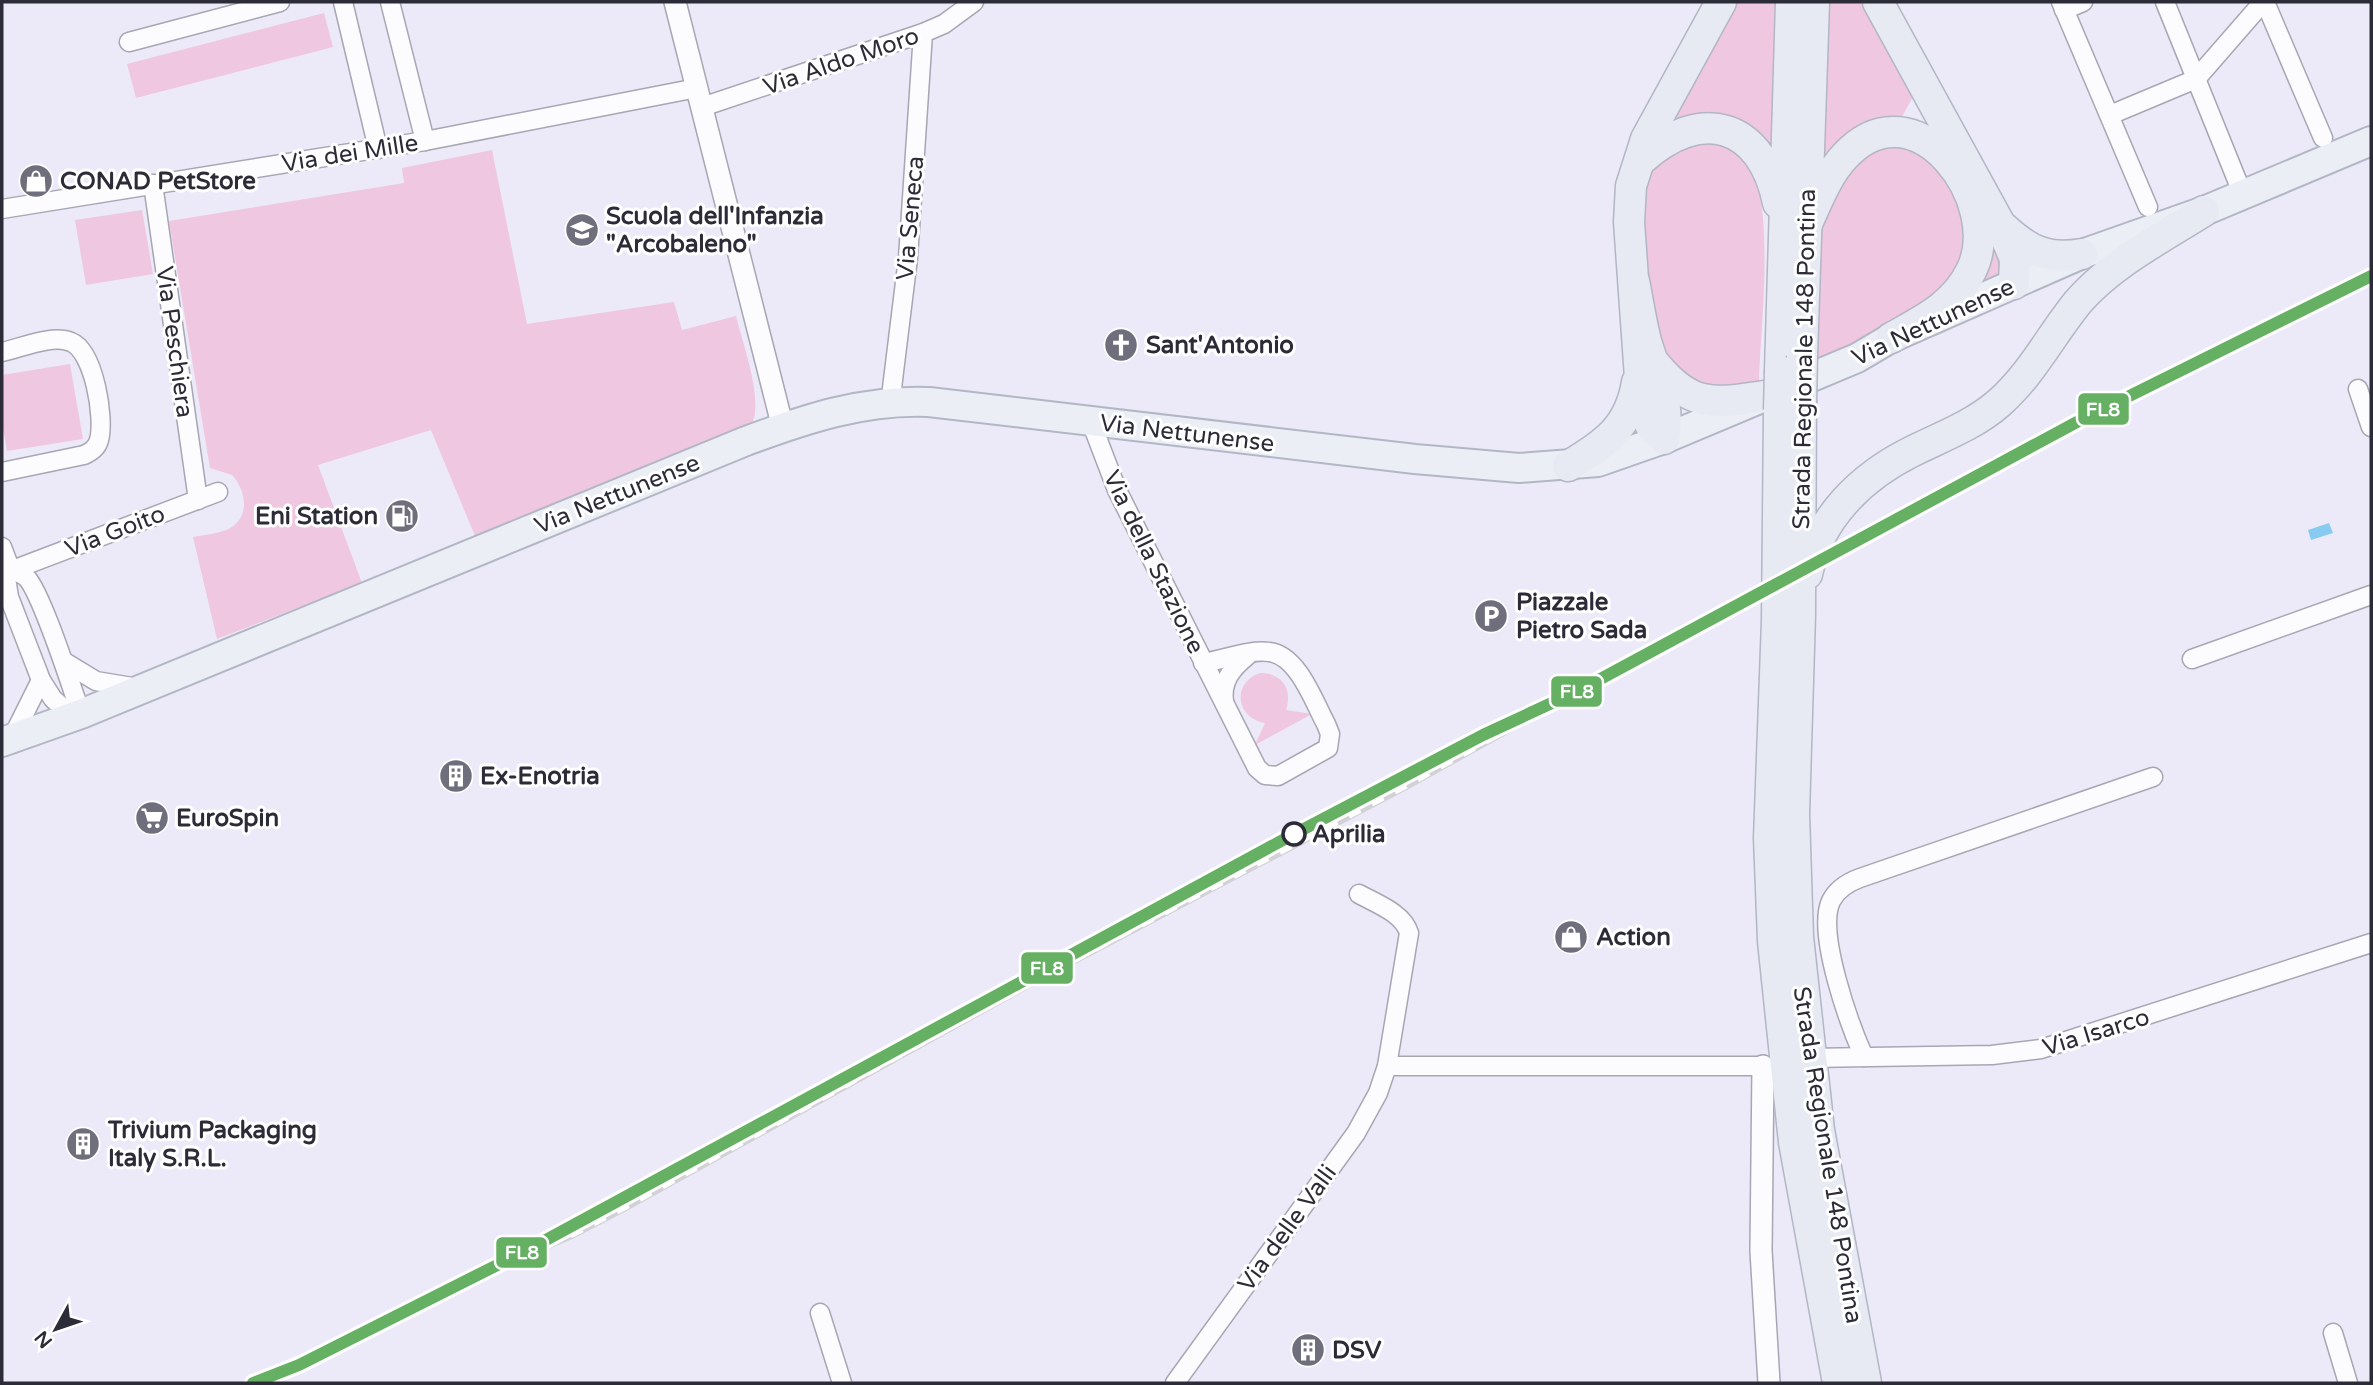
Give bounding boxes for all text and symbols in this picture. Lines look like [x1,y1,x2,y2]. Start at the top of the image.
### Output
street label: Via Aldo Moro [760,21,923,102]
street label: Via dei Mille [280,128,420,179]
street label: Via Seneca [891,155,930,282]
shop icon: CONAD PetStore [17,162,55,200]
place label: CONAD PetStore [60,167,256,196]
street label: Strada Regionale 148 Pontina [1787,188,1822,530]
place label: Scuola dell'Infanzia "Arcobaleno" [606,202,824,259]
school or university icon: Scuola dell'Infanzia "Arcobaleno" [563,211,601,249]
street label: Via Peschiera [150,264,199,420]
street label: Via Nettunense [1848,272,2019,373]
church icon: Sant'Antonio [1102,326,1140,364]
place label: Sant'Antonio [1146,331,1294,360]
line badge: FL8 [2077,392,2130,426]
text: FL8 [2086,399,2120,421]
street label: Via Nettunense [1098,408,1276,459]
street label: Via Nettunense [530,448,704,541]
street label: Via della Stazione [1097,466,1210,659]
fuel station icon: Eni Station [383,497,421,535]
street label: Via Goito [61,499,169,564]
place label: Eni Station [255,502,378,531]
place label: Piazzale Pietro Sada [1516,588,1647,645]
parking icon: Piazzale Pietro Sada [1472,597,1510,635]
line badge: FL8 [1550,675,1603,708]
text: FL8 [1560,681,1594,703]
building icon: Ex-Enotria [437,757,475,795]
place label: Ex-Enotria [480,762,600,791]
supermarket icon: EuroSpin [133,799,171,837]
place label: EuroSpin [176,804,279,833]
place label: Aprilia [1312,820,1386,849]
marker: Aprilia [1282,822,1306,846]
shop icon: Action [1552,918,1590,956]
place label: Action [1596,923,1671,952]
line badge: FL8 [1020,951,1074,985]
text: FL8 [1030,958,1064,980]
street label: Strada Regionale 148 Pontina [1787,985,1868,1326]
street label: Via Isarco [2039,1003,2153,1062]
place label: Trivium Packaging Italy S.R.L. [107,1116,317,1173]
building icon: Trivium Packaging Italy S.R.L. [64,1125,102,1163]
street label: Via delle Valli [1232,1159,1343,1297]
line badge: FL8 [495,1236,548,1269]
text: FL8 [505,1242,539,1264]
north arrow [21,1294,91,1364]
text: N [30,1326,57,1352]
building icon: DSV [1289,1331,1327,1369]
place label: DSV [1332,1336,1382,1365]

